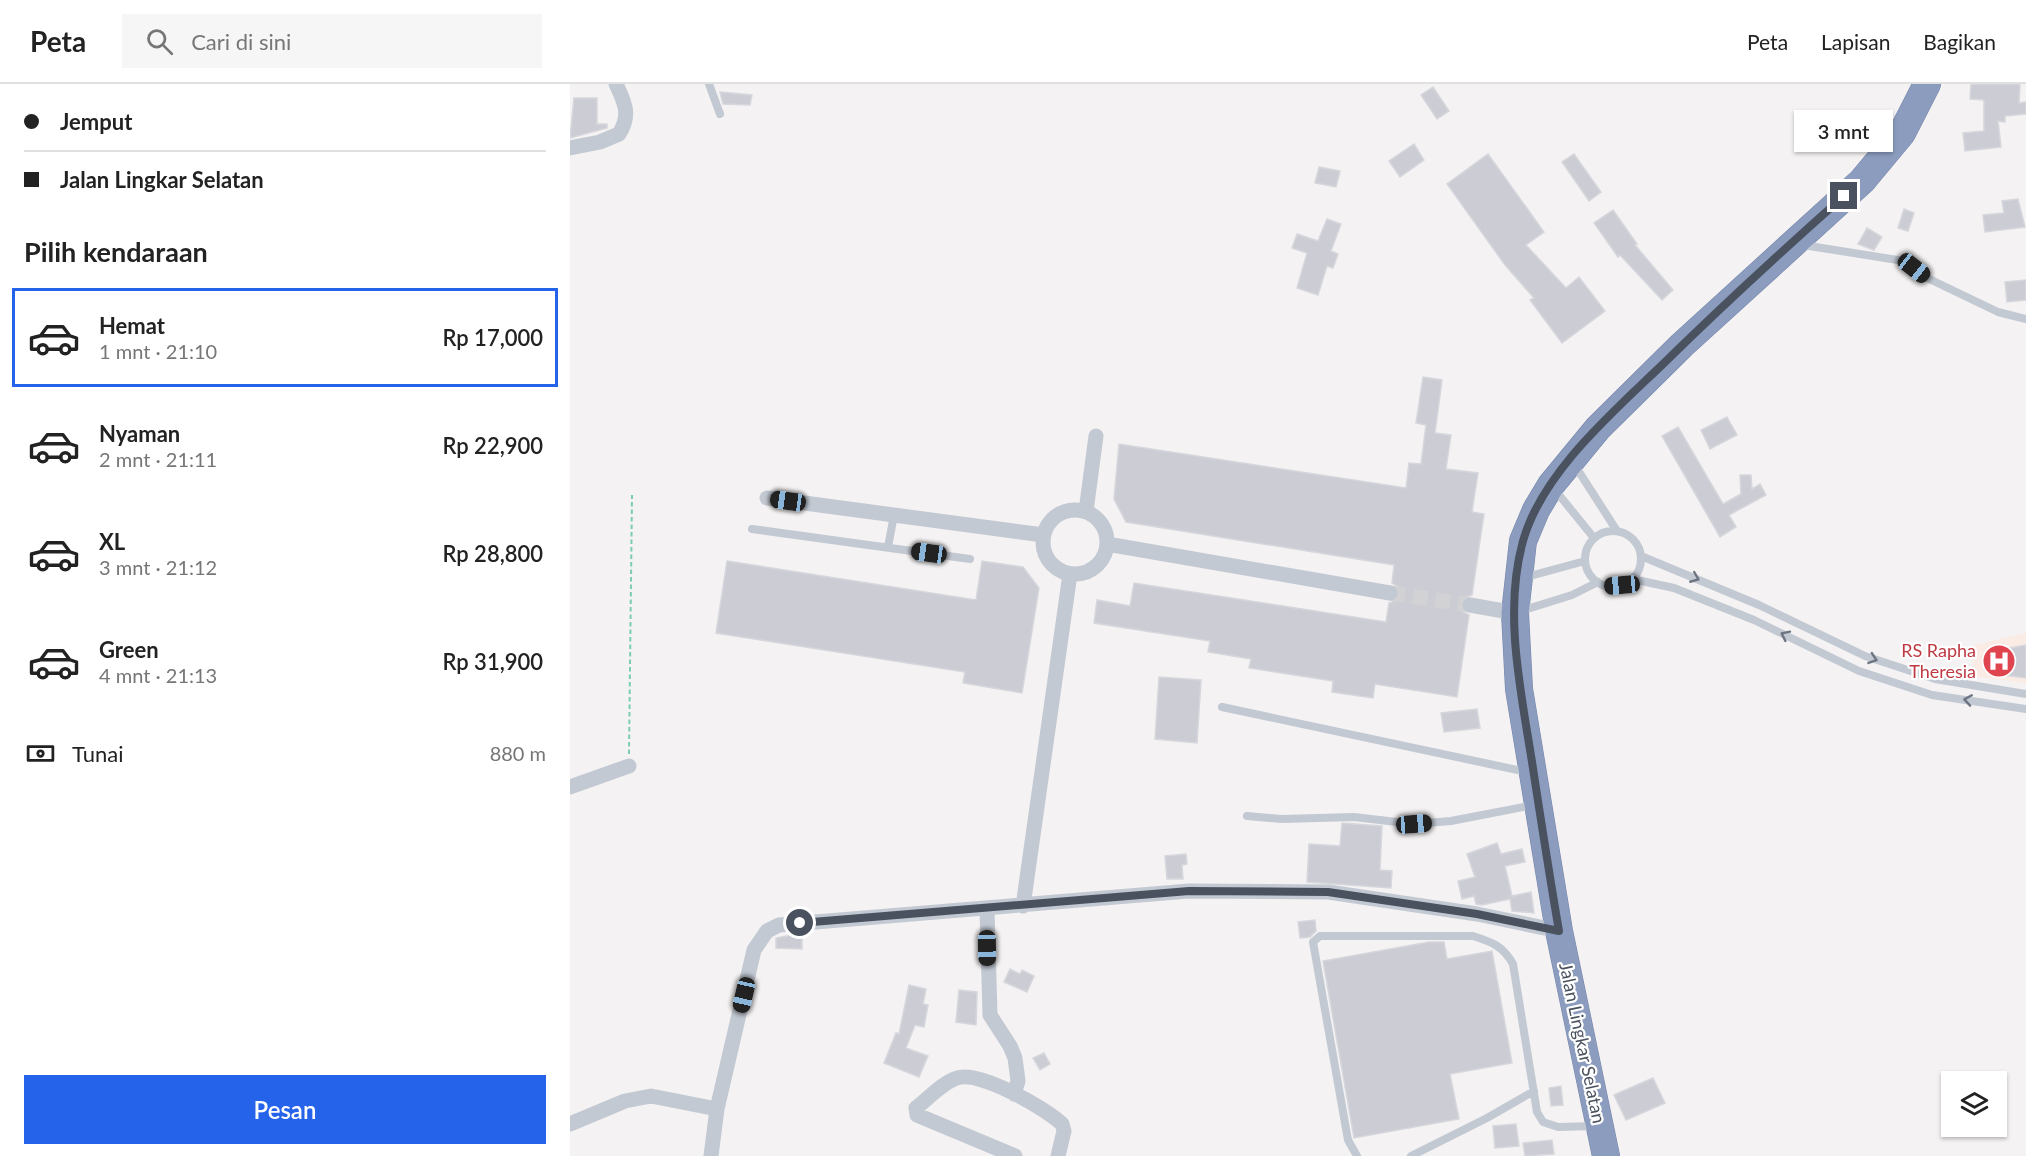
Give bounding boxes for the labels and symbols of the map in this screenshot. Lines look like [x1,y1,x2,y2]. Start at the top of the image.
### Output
callout: 3 mnt [1794,109,1894,151]
route end [1830,182,1857,209]
car [1894,250,1934,286]
car [769,490,807,512]
car [910,542,948,564]
one-way arrow [1689,571,1700,583]
car [1603,574,1641,596]
one-way arrow [1781,631,1792,643]
place label: RS Rapha Theresia [1901,639,1976,682]
hospital icon: RS Rapha Theresia [1981,643,2017,679]
one-way arrow [1867,651,1878,664]
one-way arrow [1964,695,1973,707]
car [1395,814,1433,834]
route start [786,909,813,936]
car [978,930,996,966]
street label: Jalan Lingkar Selatan [1555,960,1611,1125]
car [731,975,757,1015]

